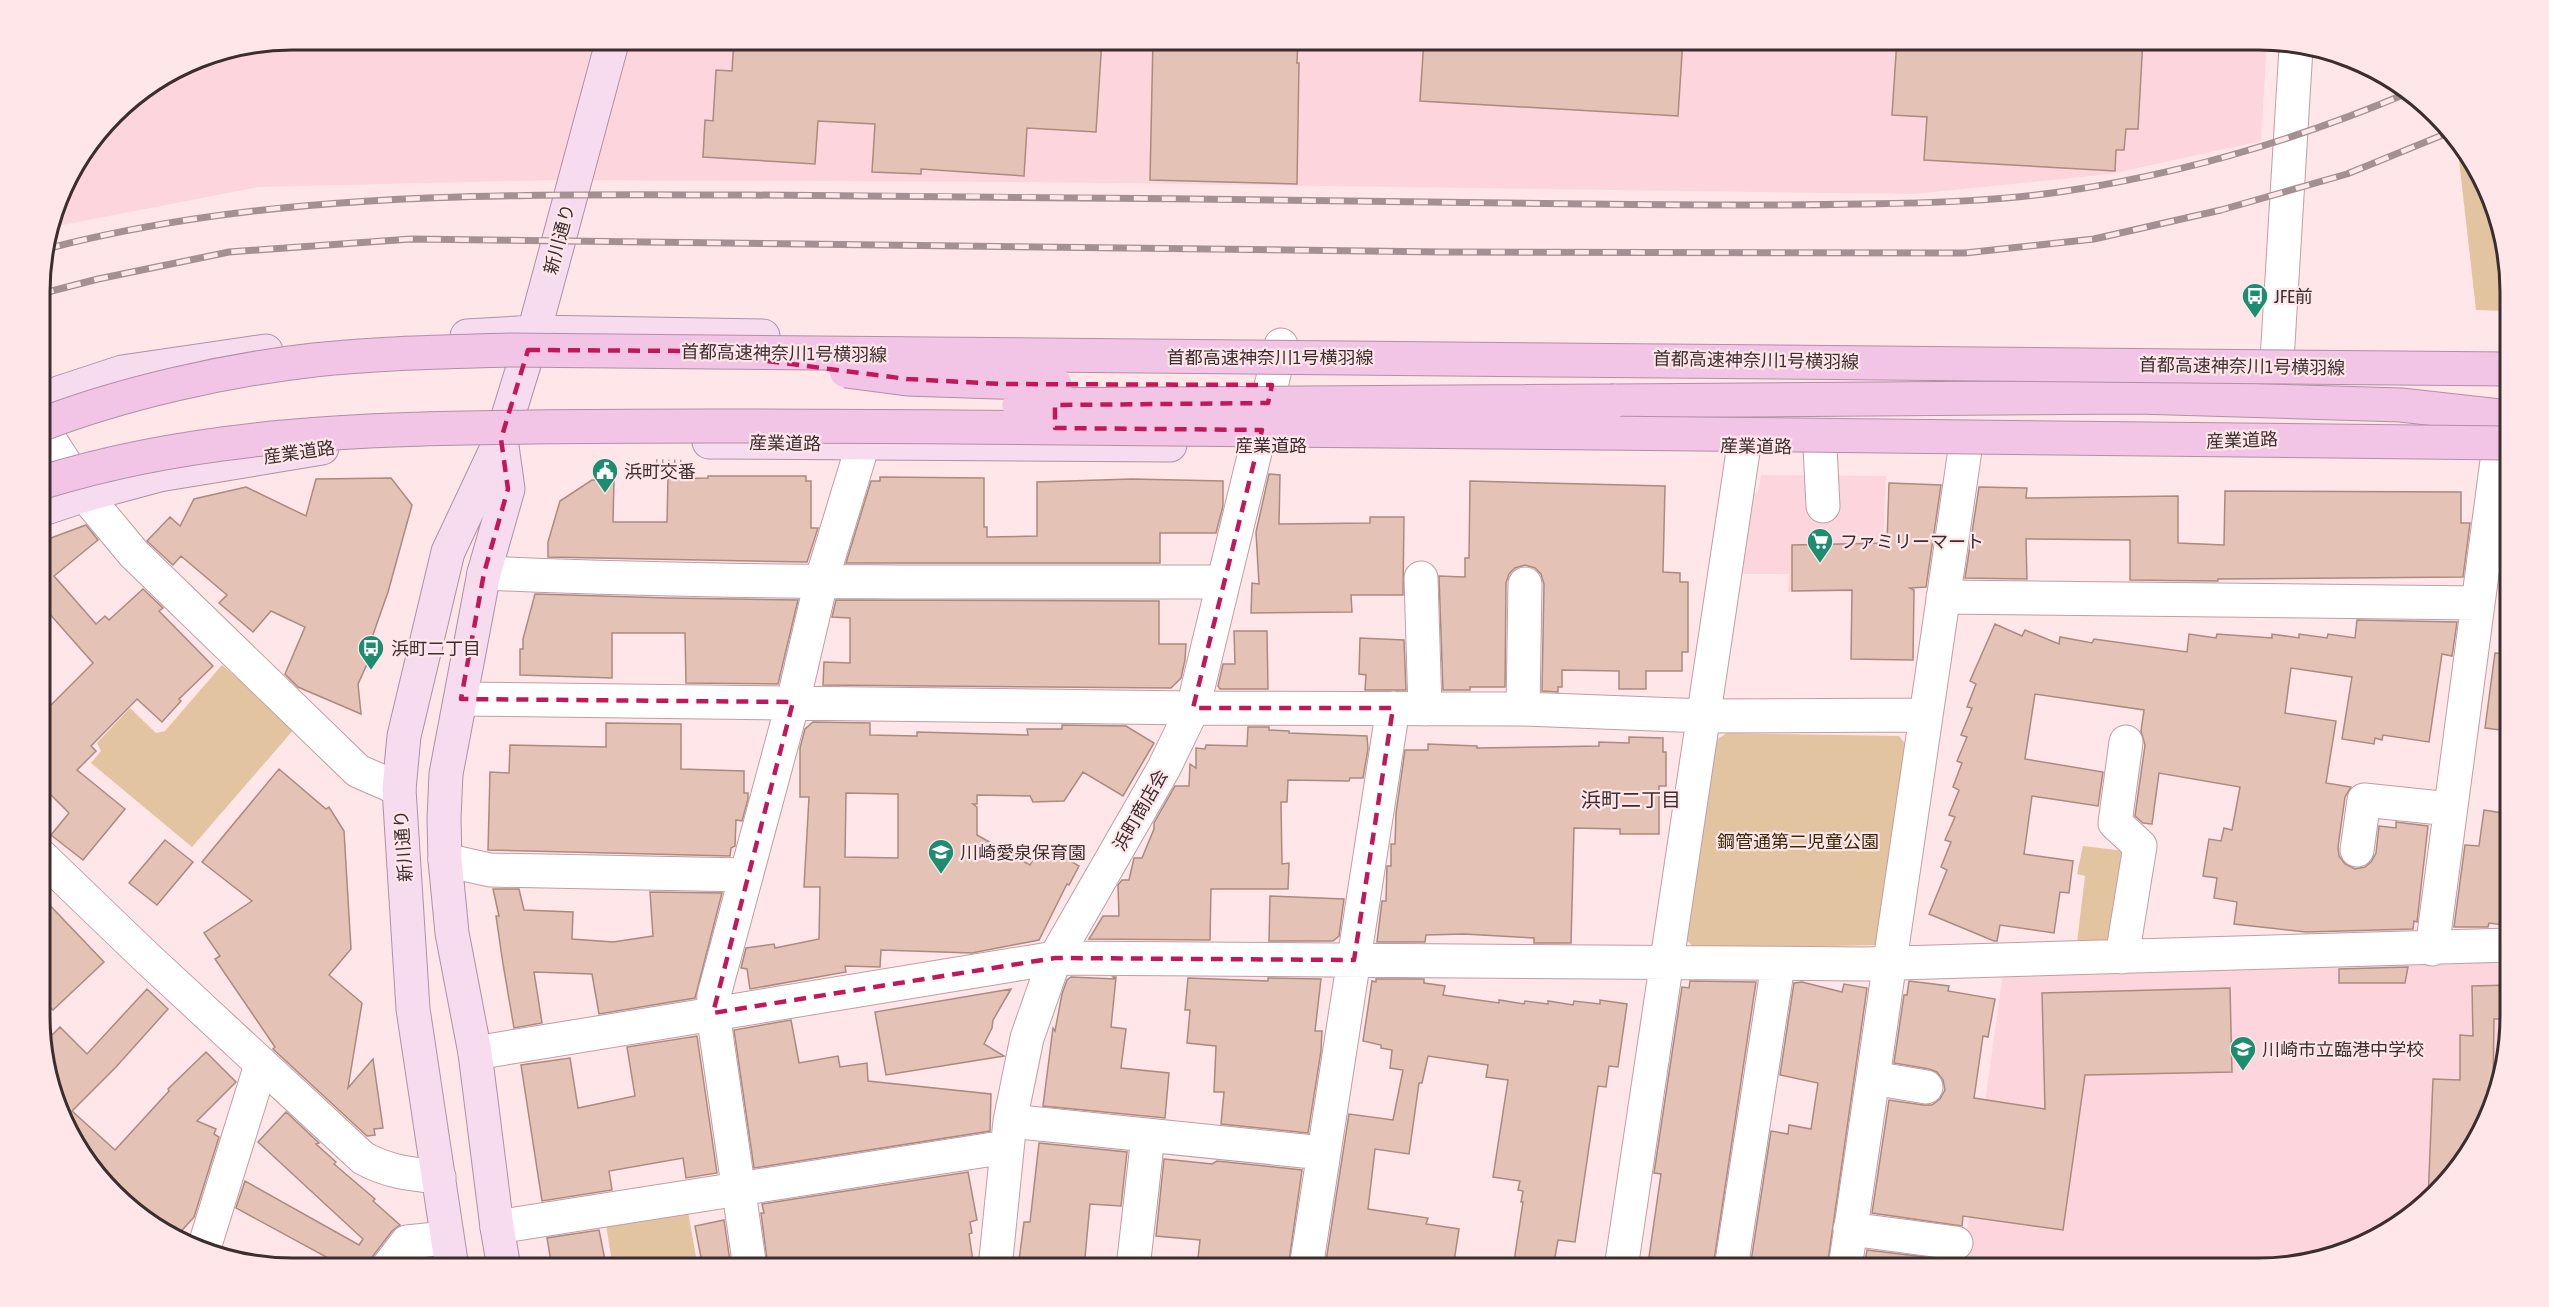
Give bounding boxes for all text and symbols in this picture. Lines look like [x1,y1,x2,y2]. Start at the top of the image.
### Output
street label: 新川通り [540,202,578,276]
bus stop icon: JFE前 [2240,281,2270,319]
place label: JFE前 [2274,286,2313,307]
street label: 首都高速神奈川1号横羽線 [681,341,887,365]
street label: 首都高速神奈川1号横羽線 [1167,347,1373,368]
street label: 首都高速神奈川1号横羽線 [1653,348,1859,372]
street label: 首都高速神奈川1号横羽線 [2139,354,2345,378]
street label: 産業道路 [2206,428,2278,452]
street label: 産業道路 [749,432,821,454]
street label: 産業道路 [1235,435,1307,456]
street label: 産業道路 [1720,435,1792,457]
street label: 産業道路 [262,437,336,467]
public building icon: 浜町交番 [590,456,620,494]
place label: 浜町交番 [624,461,696,482]
supermarket icon: ファミリーマート [1805,526,1835,564]
place label: ファミリーマート [1840,531,1984,552]
bus stop icon: 浜町二丁目 [356,633,386,671]
place label: 浜町二丁目 [391,638,481,659]
street label: 浜町商店会 [1108,766,1172,854]
district label: 浜町二丁目 [1581,788,1681,811]
street label: 新川通り [390,809,416,883]
park label: 鋼管通第二児童公園 [1717,831,1879,852]
school or university icon: 川崎愛泉保育園 [926,837,956,875]
place label: 川崎愛泉保育園 [960,842,1086,863]
school or university icon: 川崎市立臨港中学校 [2228,1034,2258,1072]
place label: 川崎市立臨港中学校 [2262,1039,2424,1060]

